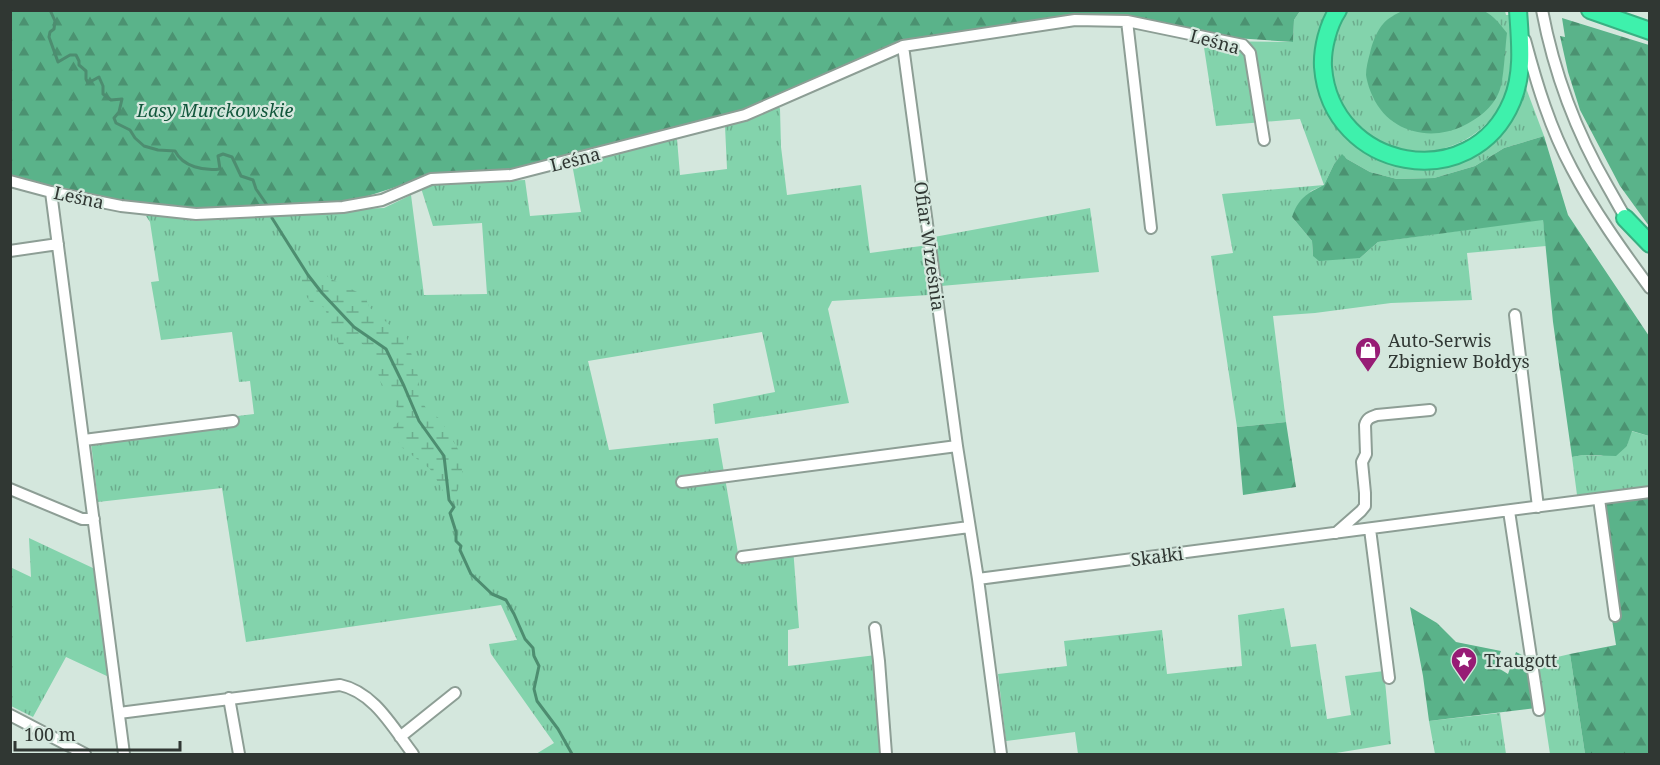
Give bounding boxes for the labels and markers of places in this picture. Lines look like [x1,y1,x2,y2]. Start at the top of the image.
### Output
place label: Auto-Serwis Zbigniew Bołdys [1388,328,1530,373]
shop icon: Auto-Serwis Zbigniew Bołdys [1353,335,1383,373]
place icon: Traugott [1449,645,1479,683]
place label: Traugott [1484,648,1557,672]

